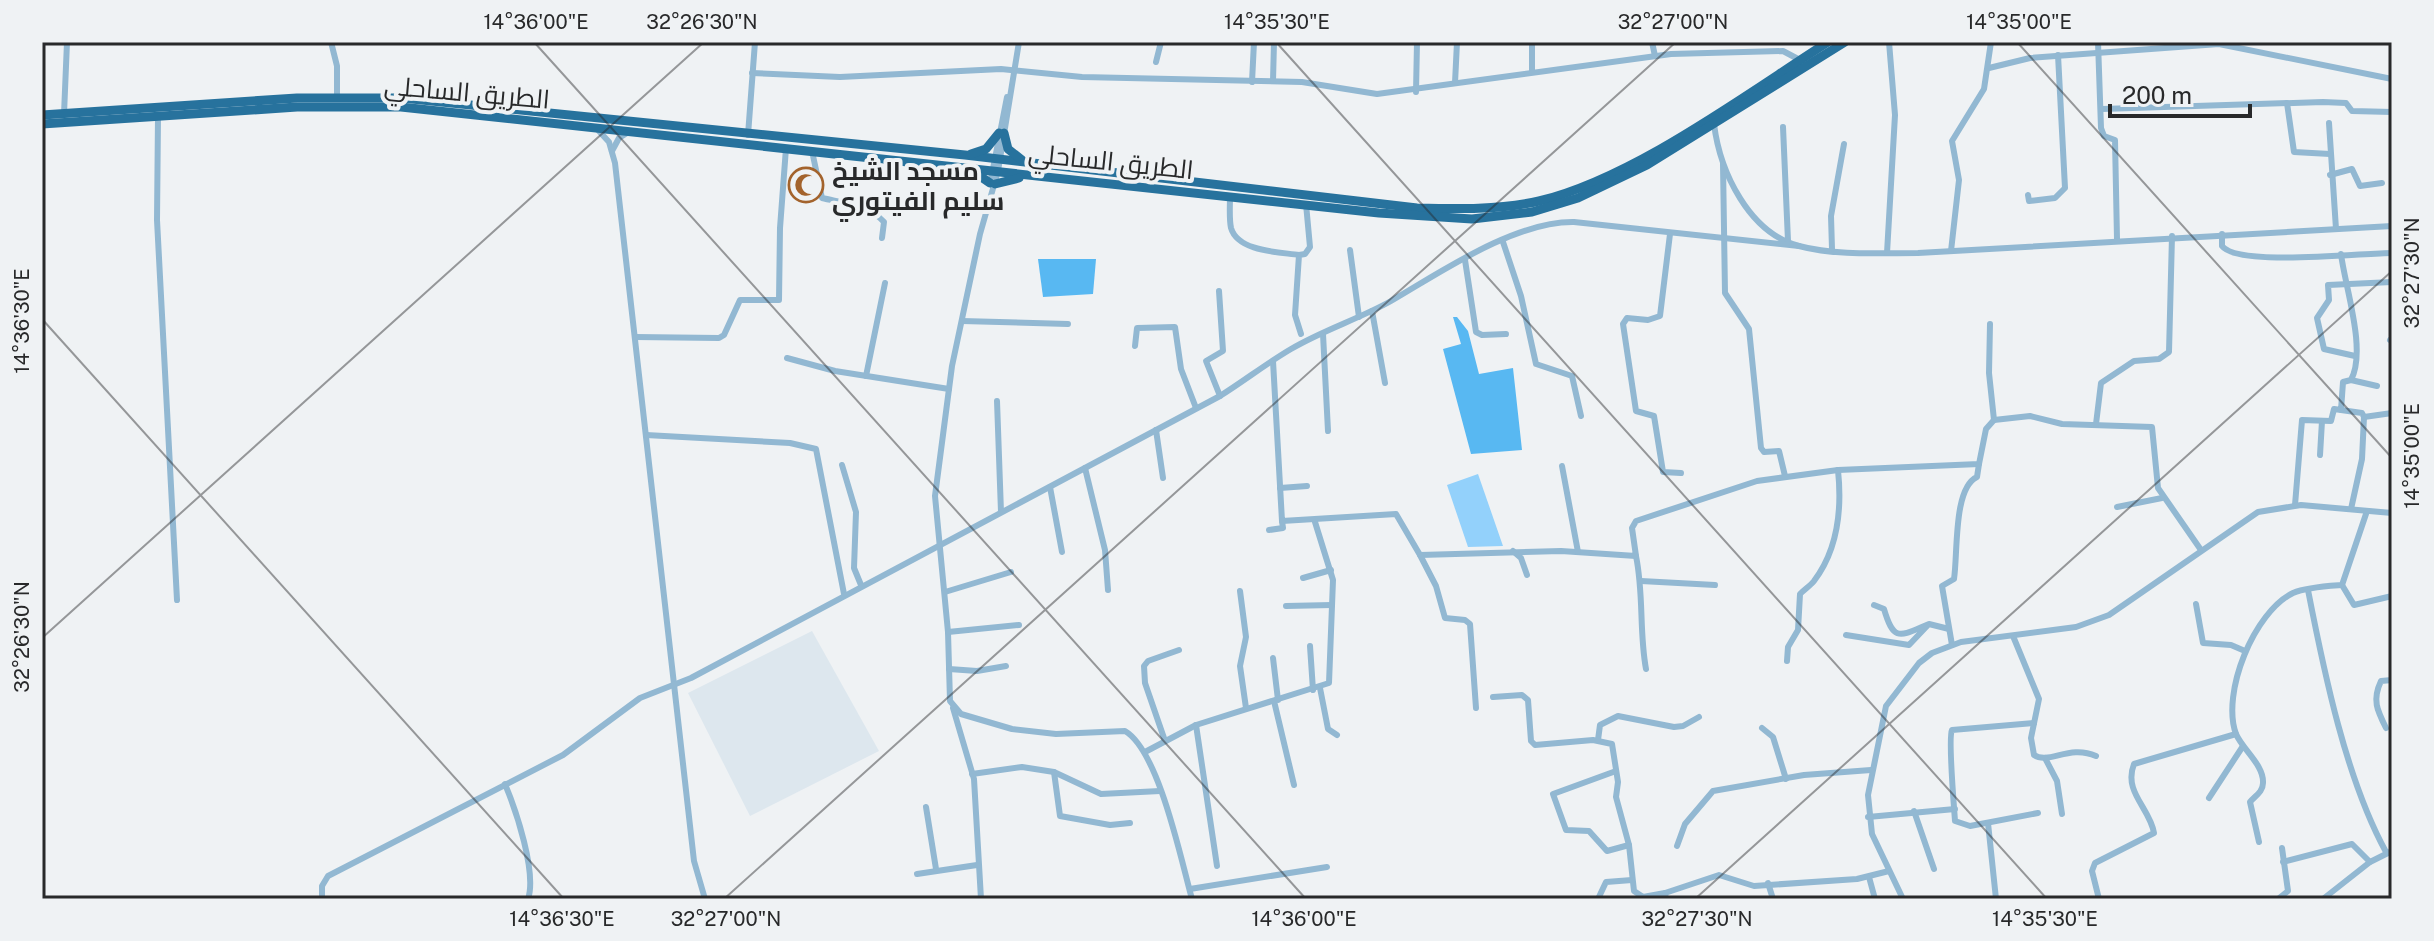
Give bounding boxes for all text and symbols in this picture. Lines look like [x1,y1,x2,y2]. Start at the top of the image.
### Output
text: 14°36'00"E [483,10,589,34]
text: 32°26'30"N [646,10,758,34]
text: 14°35'30"E [1224,10,1330,34]
text: 32°27'00"N [1618,10,1728,34]
text: 14°35'00"E [1966,10,2072,34]
scale bar [2110,68,2250,118]
street label: الطريق الساحلي [382,69,551,121]
text: 200 m [2122,81,2192,109]
street label: الطريق الساحلي [1026,137,1195,191]
place label: مسجد الشيخ سليم الفيتوري [832,155,1004,222]
mosque icon: مسجد الشيخ سليم الفيتوري [787,166,825,204]
text: 32°27'30"N [2400,218,2424,328]
text: 14°36'30"E [10,268,34,374]
text: 14°35'00"E [2400,403,2424,509]
text: 32°26'30"N [10,581,34,693]
text: 14°36'30"E [509,907,615,931]
text: 32°27'00"N [671,907,781,931]
text: 14°36'00"E [1251,907,1357,931]
text: 32°27'30"N [1642,907,1752,931]
text: 14°35'30"E [1992,907,2098,931]

